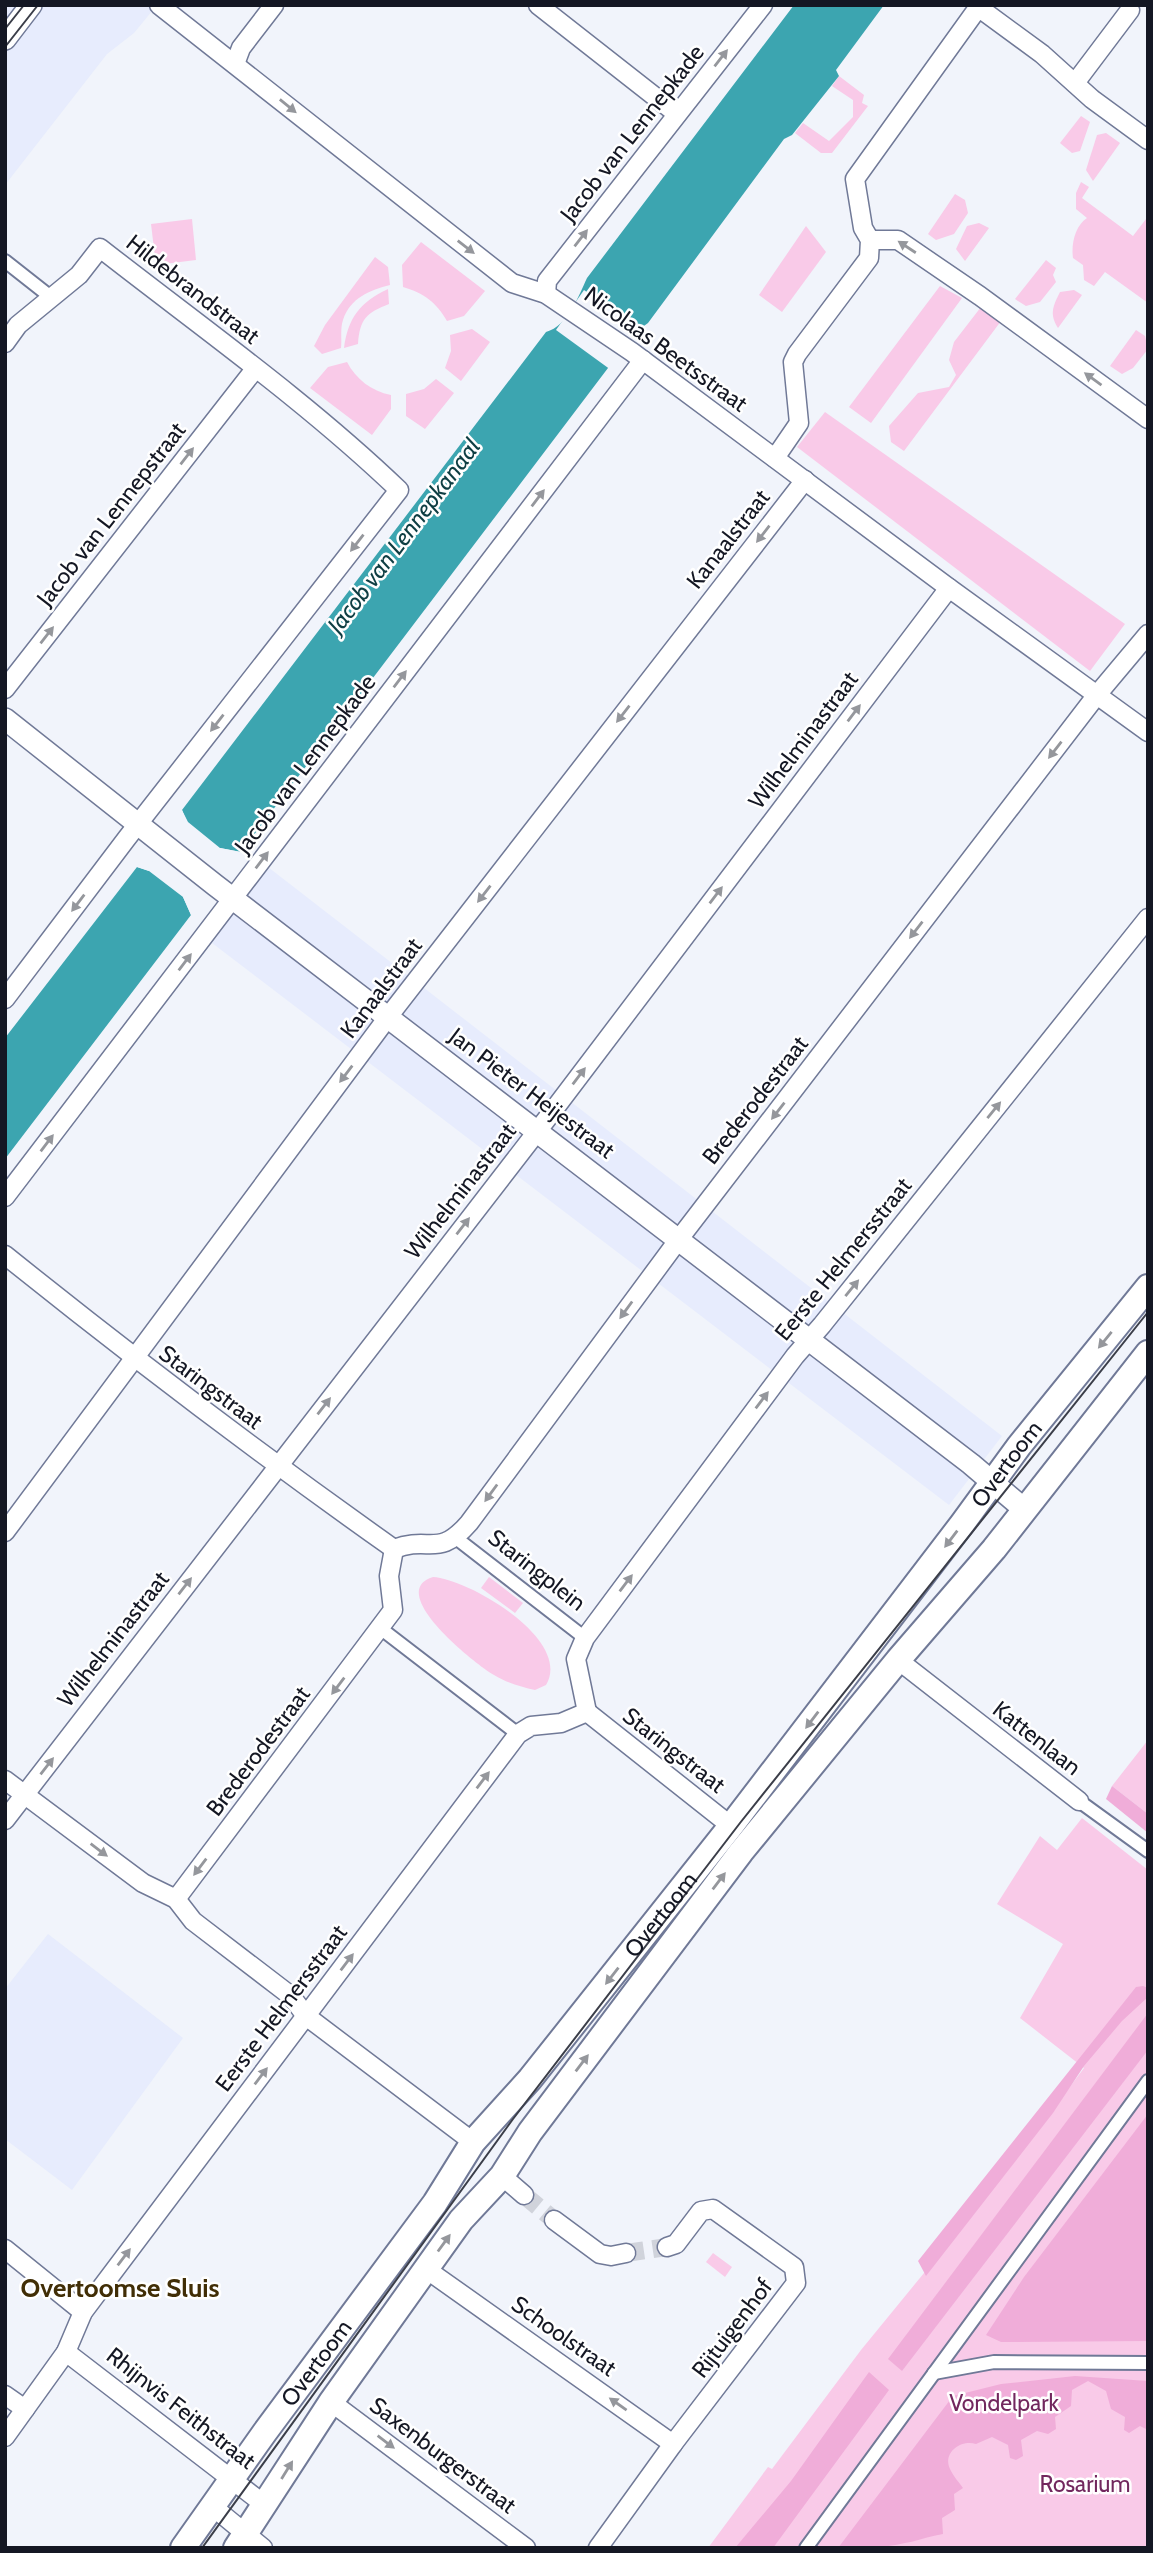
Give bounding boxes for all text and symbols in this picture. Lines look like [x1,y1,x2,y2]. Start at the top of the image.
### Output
street label: Jacob van Lennepkade [554,39,710,228]
one-way arrow [714,50,729,68]
one-way arrow [279,99,297,113]
street label: Hildebrandstraat [121,228,265,350]
one-way arrow [574,229,589,247]
one-way arrow [457,240,475,255]
one-way arrow [898,241,917,254]
street label: Nicolaas Beetsstraat [579,280,753,418]
one-way arrow [1084,372,1102,386]
street label: Jacob van Lennepstraat [30,416,191,612]
water label: Jacob van Lennepkanaal [320,432,487,640]
one-way arrow [180,447,195,465]
street label: Kanaalstraat [681,484,776,594]
one-way arrow [531,489,546,507]
one-way arrow [755,525,770,543]
one-way arrow [349,534,364,552]
one-way arrow [40,626,54,644]
street label: Wilhelminastraat [742,666,864,814]
street label: Jacob van Lennepkade [228,669,382,860]
one-way arrow [393,670,408,688]
one-way arrow [617,705,631,723]
one-way arrow [846,705,861,723]
one-way arrow [211,714,225,732]
one-way arrow [1047,740,1062,758]
one-way arrow [255,851,270,869]
one-way arrow [476,884,491,902]
one-way arrow [709,886,723,904]
one-way arrow [71,894,85,912]
one-way arrow [910,921,924,939]
street label: Kanaalstraat [334,932,428,1044]
one-way arrow [177,953,191,971]
street label: Jan Pieter Heijestraat [443,1021,620,1164]
street label: Brederodestraat [696,1030,814,1170]
one-way arrow [338,1065,353,1083]
one-way arrow [572,1067,586,1085]
one-way arrow [770,1101,785,1119]
one-way arrow [987,1101,1001,1119]
street label: Wilhelminastraat [398,1117,522,1264]
one-way arrow [39,1134,53,1152]
street label: Eerste Helmersstraat [769,1172,917,1346]
one-way arrow [456,1217,471,1235]
one-way arrow [844,1279,859,1296]
one-way arrow [620,1301,634,1319]
one-way arrow [1098,1331,1113,1348]
street label: Staringstraat [154,1339,268,1435]
one-way arrow [754,1391,768,1409]
one-way arrow [317,1397,332,1415]
street label: Overtoom [965,1415,1048,1513]
one-way arrow [484,1484,498,1502]
street label: Staringplein [483,1523,591,1617]
one-way arrow [944,1530,958,1548]
street label: Wilhelminastraat [51,1565,175,1712]
one-way arrow [619,1574,633,1592]
one-way arrow [178,1577,193,1595]
one-way arrow [331,1677,345,1695]
street label: Brederodestraat [200,1680,316,1821]
street label: Kattenlaan [987,1695,1087,1781]
street label: Staringstraat [617,1701,731,1799]
one-way arrow [805,1710,820,1728]
one-way arrow [39,1757,53,1775]
one-way arrow [476,1771,490,1789]
one-way arrow [90,1843,108,1857]
one-way arrow [193,1858,208,1876]
street label: Overtoom [618,1866,703,1963]
one-way arrow [712,1872,726,1890]
street label: Eerste Helmersstraat [209,1919,353,2097]
one-way arrow [339,1953,354,1971]
one-way arrow [604,1967,619,1985]
one-way arrow [575,2054,589,2072]
one-way arrow [253,2067,267,2085]
one-way arrow [437,2234,451,2252]
one-way arrow [116,2249,131,2267]
district label: Overtoomse Sluis [20,2272,220,2304]
street label: Rijtuigenhof [686,2273,779,2383]
street label: Schoolstraat [506,2290,622,2382]
street label: Overtoom [275,2314,358,2412]
street label: Rhijnvis Feithstraat [101,2341,261,2475]
park label: Vondelpark [949,2389,1059,2417]
street label: Saxenburgerstraat [364,2391,522,2519]
one-way arrow [609,2397,627,2411]
one-way arrow [376,2435,394,2450]
one-way arrow [281,2461,294,2480]
park label: Rosarium [1039,2470,1131,2498]

